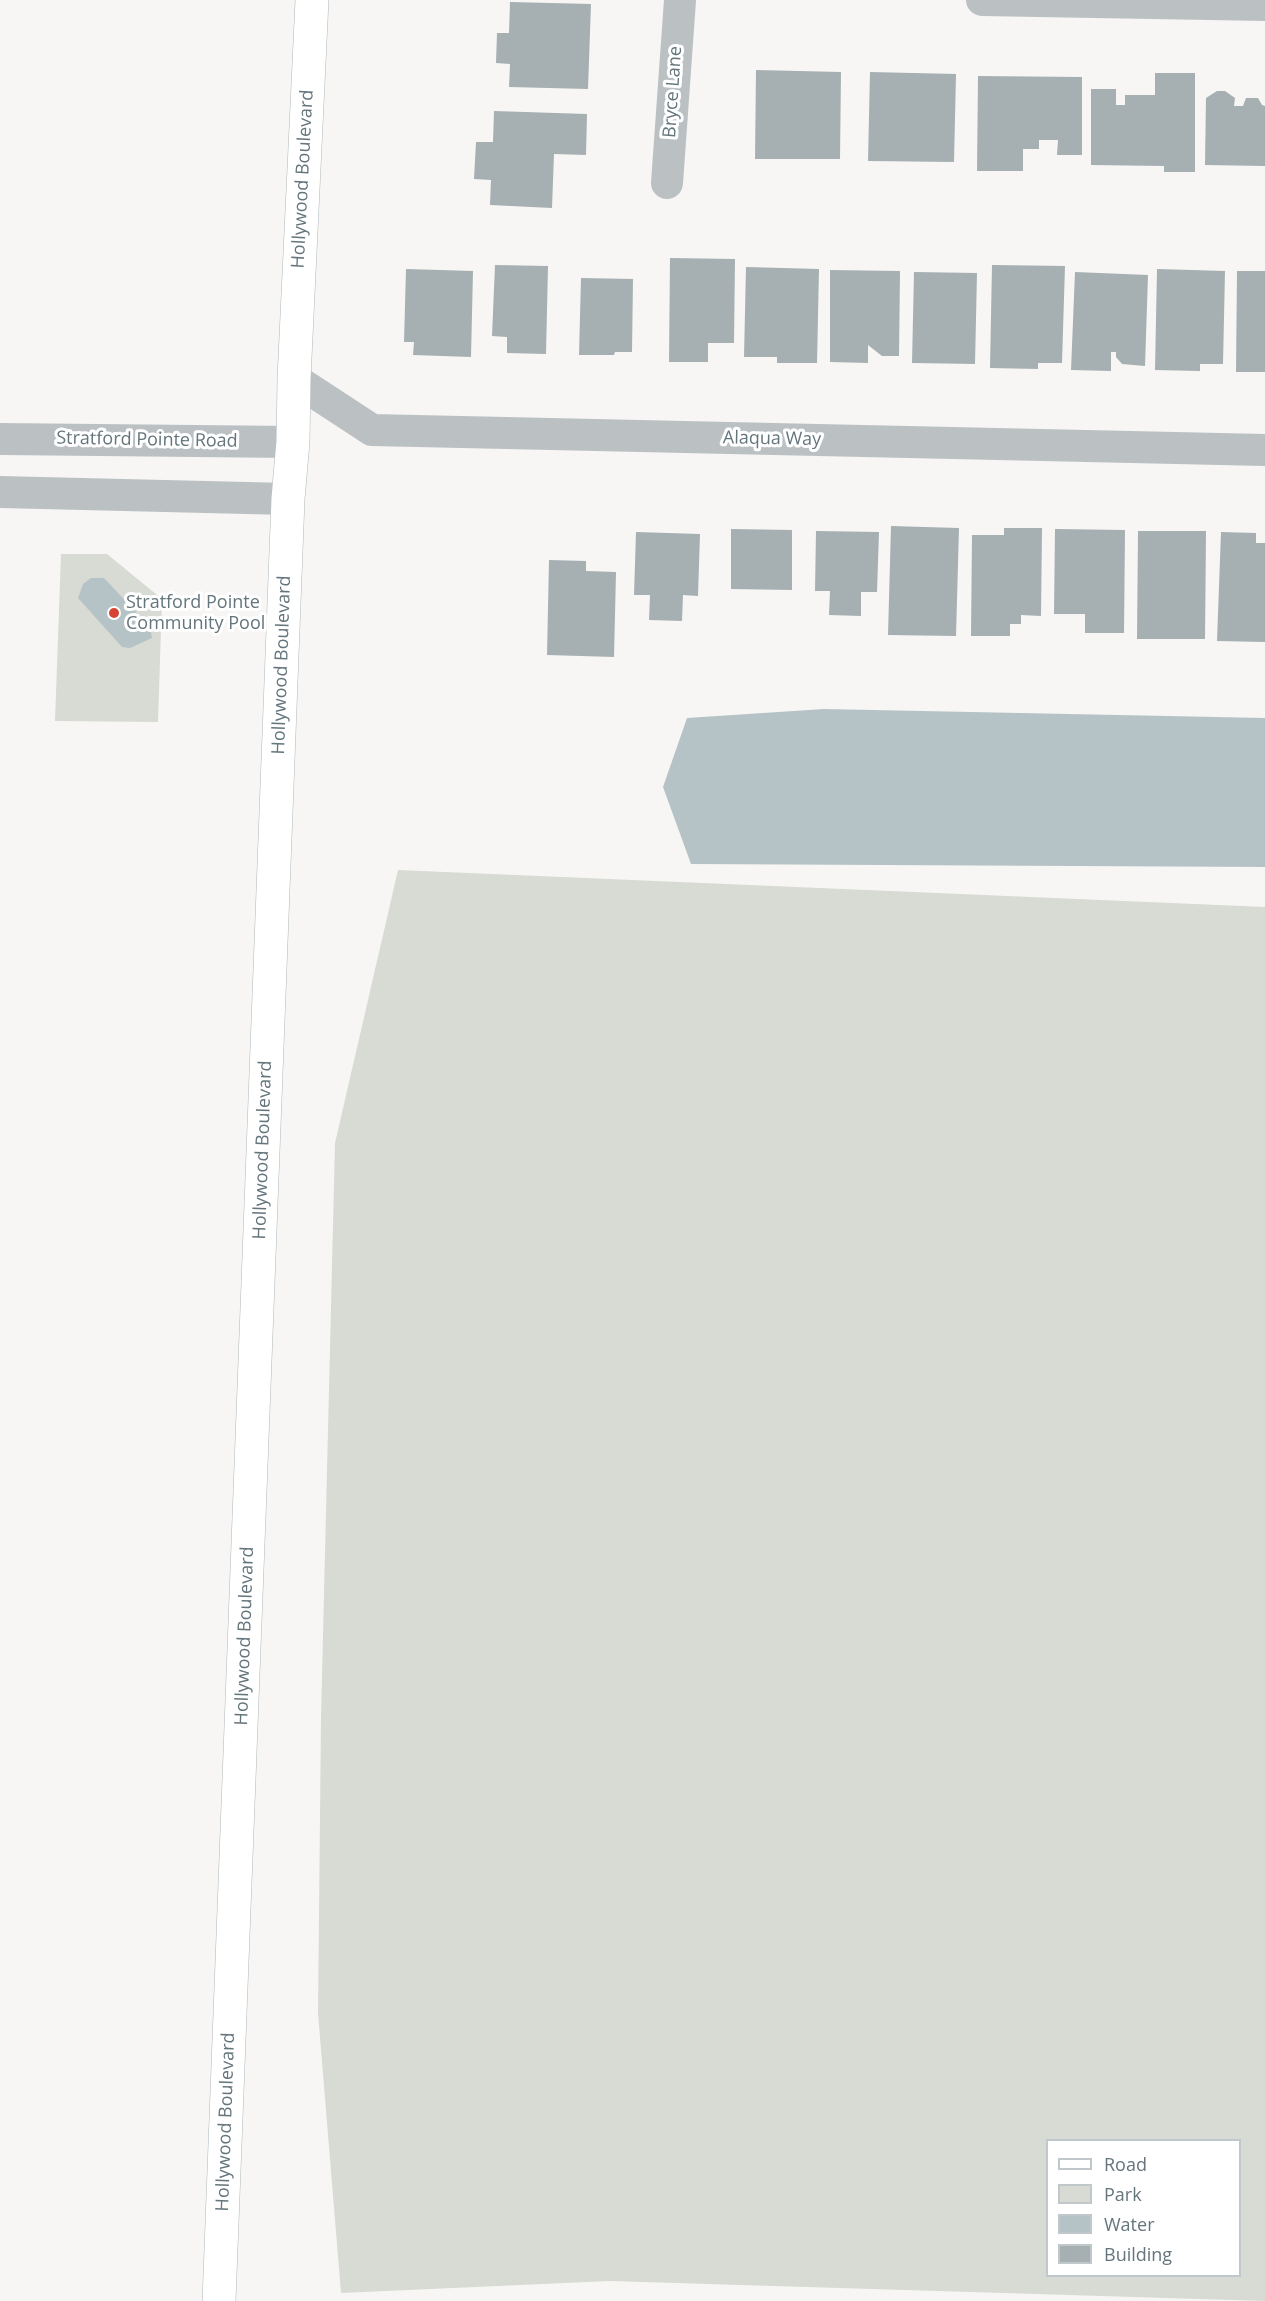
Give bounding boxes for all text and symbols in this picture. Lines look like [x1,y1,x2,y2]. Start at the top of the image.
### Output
street label: Bryce Lane [659,45,687,139]
street label: Hollywood Boulevard [288,89,318,269]
street label: Alaqua Way [723,427,821,451]
street label: Stratford Pointe Road [56,428,238,452]
street label: Hollywood Boulevard [268,575,296,755]
place label: Stratford Pointe Community Pool [126,592,265,634]
marker: Stratford Pointe Community Pool [107,606,121,620]
street label: Hollywood Boulevard [249,1060,277,1240]
street label: Hollywood Boulevard [231,1546,259,1726]
street label: Hollywood Boulevard [212,2032,240,2212]
legend [1046,2139,1241,2277]
text: Road [1104,2152,1147,2176]
text: Park [1104,2182,1142,2206]
text: Water [1104,2212,1155,2236]
text: Building [1104,2242,1172,2266]

